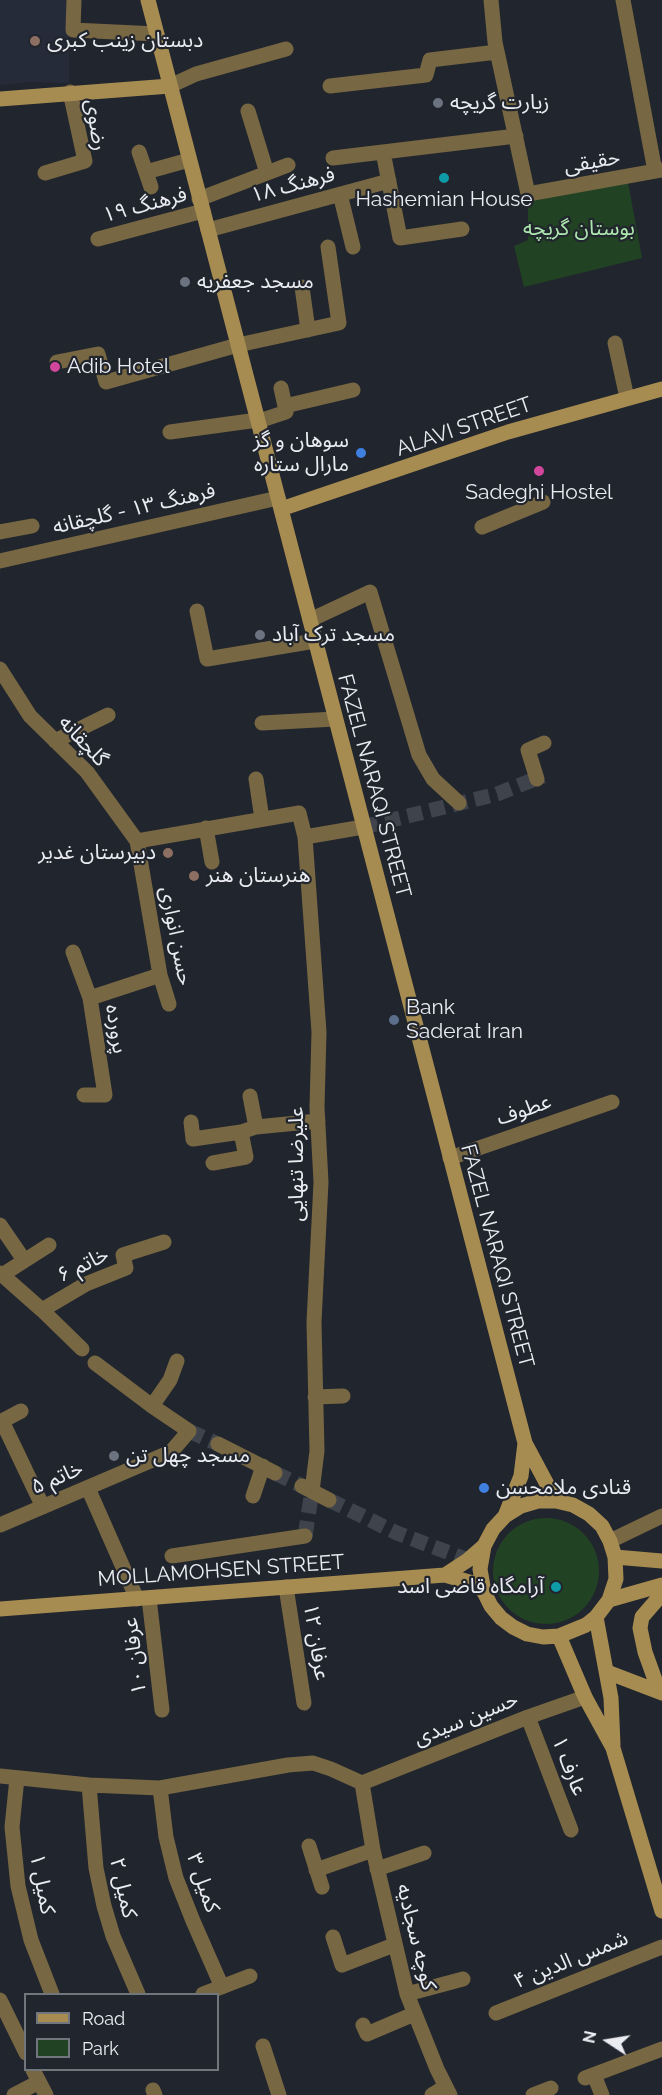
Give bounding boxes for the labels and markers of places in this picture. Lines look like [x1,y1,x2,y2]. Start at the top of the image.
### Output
place label: دبستان زینب کبری [47,28,203,54]
marker: دبستان زینب کبری [28,34,42,48]
place label: زیارت گریچه [450,90,550,116]
marker: زیارت گریچه [431,96,445,110]
marker: Hashemian House [437,171,451,185]
place label: Hashemian House [355,187,533,213]
place label: مسجد جعفریه [197,269,314,295]
marker: مسجد جعفریه [178,275,192,289]
place label: Adib Hotel [67,354,169,380]
marker: Adib Hotel [48,360,62,374]
place label: سوهان و گز مارال ستاره [253,428,349,478]
marker: سوهان و گز مارال ستاره [354,446,368,460]
marker: Sadeghi Hostel [532,464,546,478]
place label: Sadeghi Hostel [465,480,613,506]
place label: مسجد ترک آباد [272,622,395,648]
marker: مسجد ترک آباد [253,628,267,642]
place label: دبیرستان غدیر [38,840,156,866]
marker: دبیرستان غدیر [161,846,175,860]
place label: هنرستان هنر [206,863,311,889]
marker: هنرستان هنر [187,869,201,883]
place label: Bank Saderat Iran [406,995,523,1045]
marker: Bank Saderat Iran [387,1013,401,1027]
place label: مسجد چهل تن [126,1443,250,1469]
marker: مسجد چهل تن [107,1449,121,1463]
place label: قنادی ملامحسن [496,1475,631,1501]
marker: قنادی ملامحسن [477,1481,491,1495]
place label: آرامگاه قاضی اسد [397,1574,544,1600]
marker: آرامگاه قاضی اسد [549,1580,563,1594]

